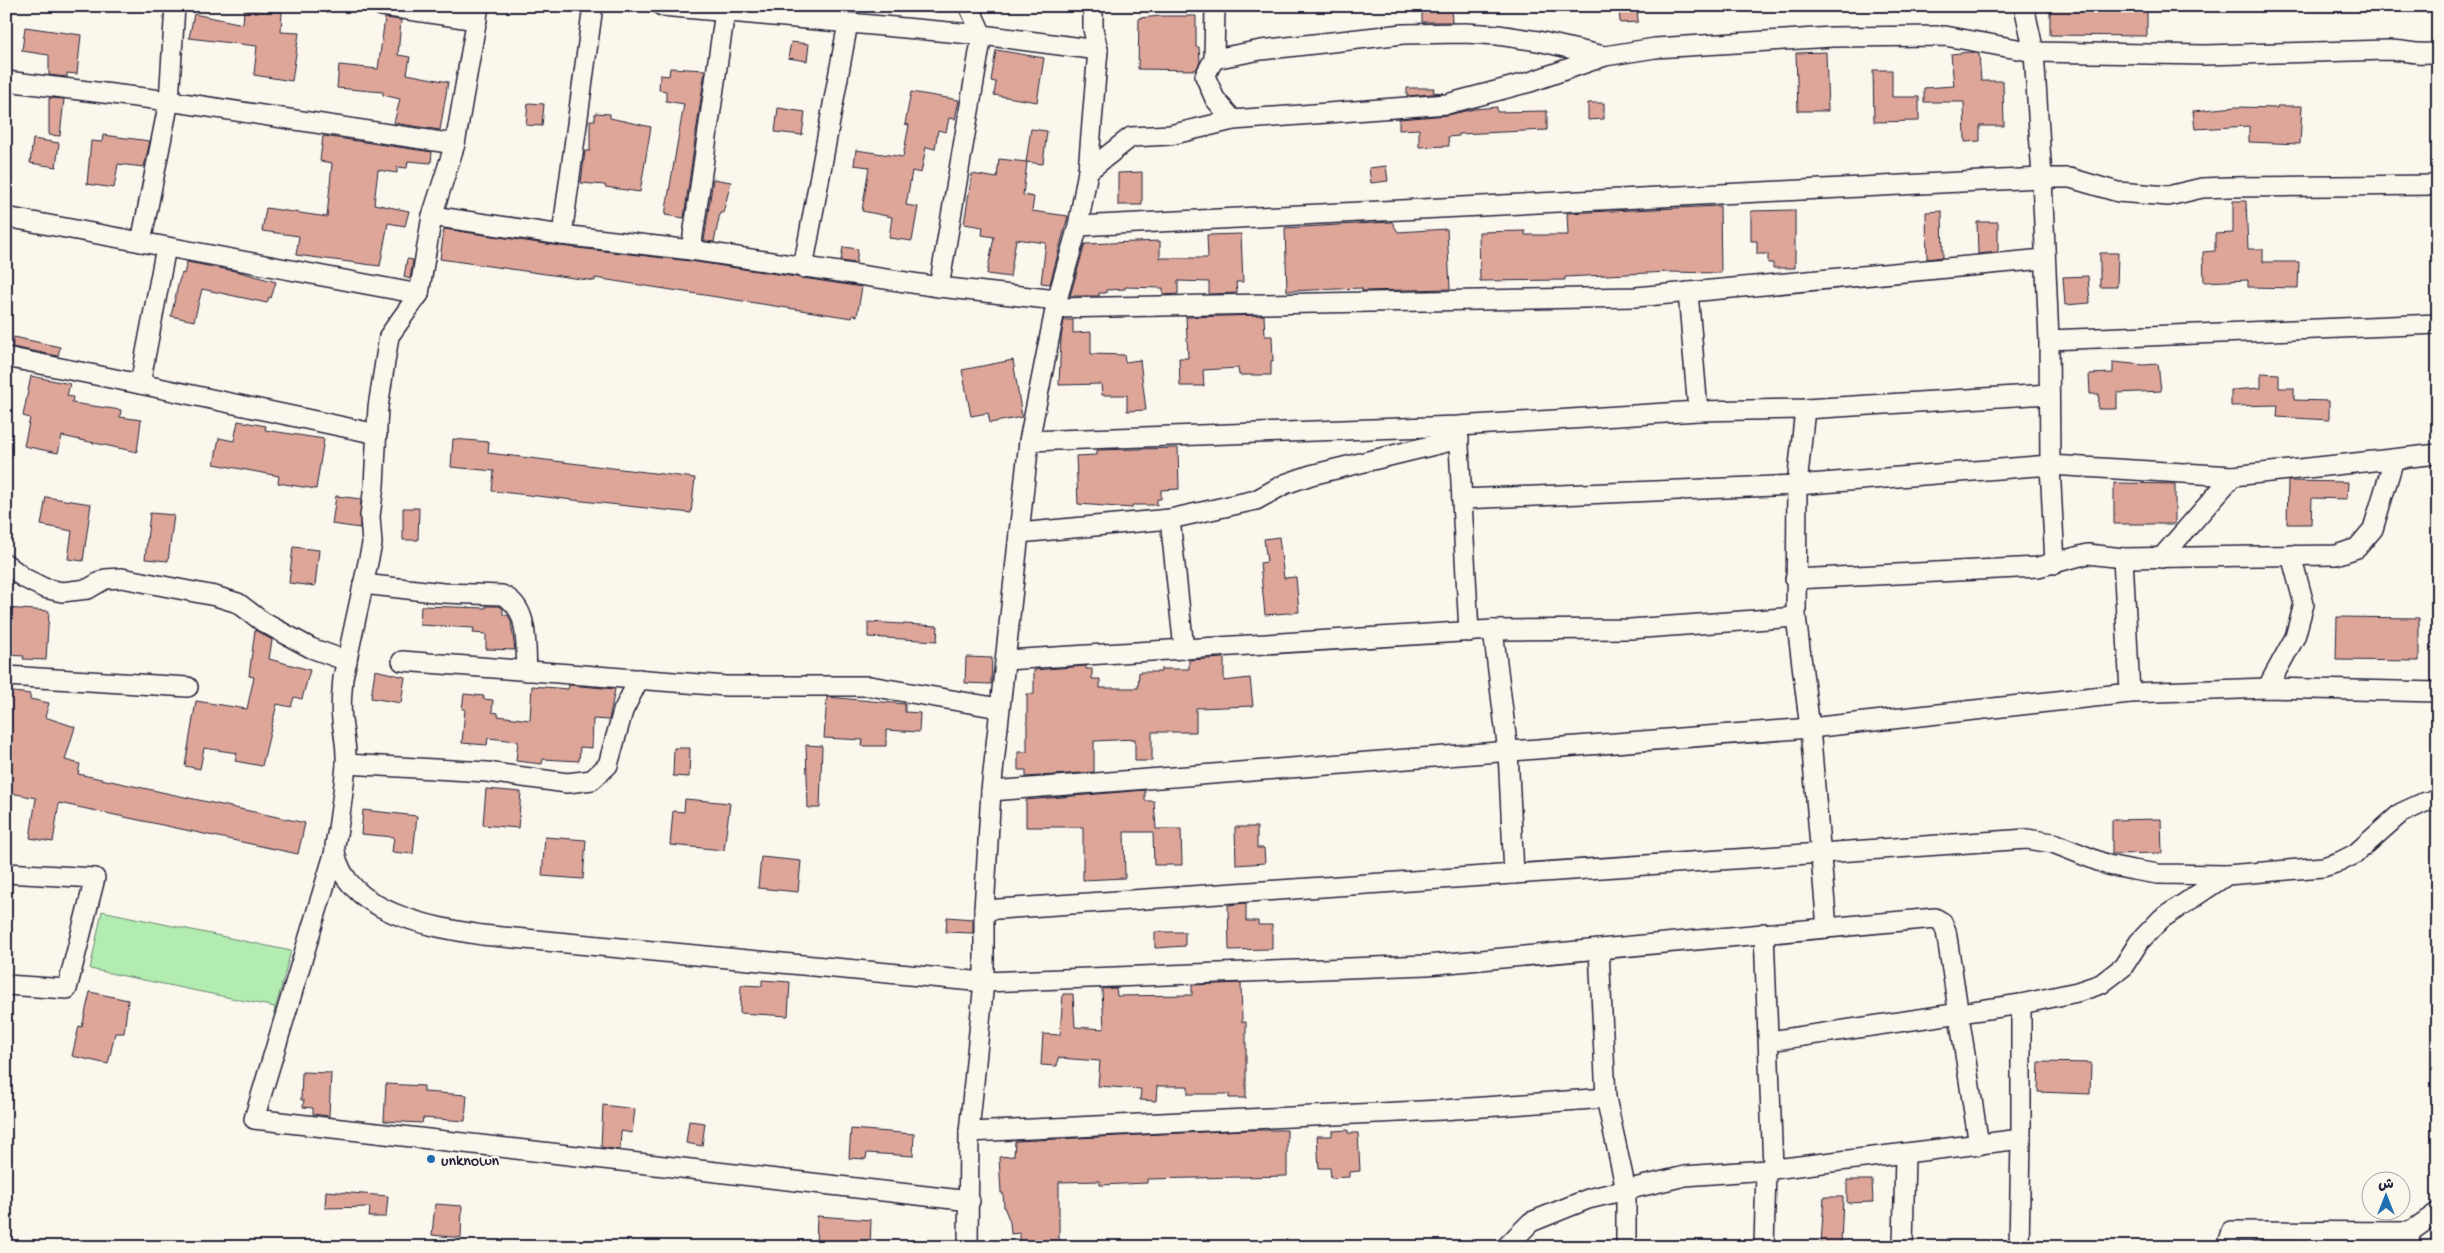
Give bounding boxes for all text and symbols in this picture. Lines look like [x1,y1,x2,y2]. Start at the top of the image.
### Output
marker: unknown [425,1153,437,1165]
place label: unknown [441,1153,500,1172]
north arrow [2362,1170,2412,1220]
text: ش [2378,1177,2394,1194]

